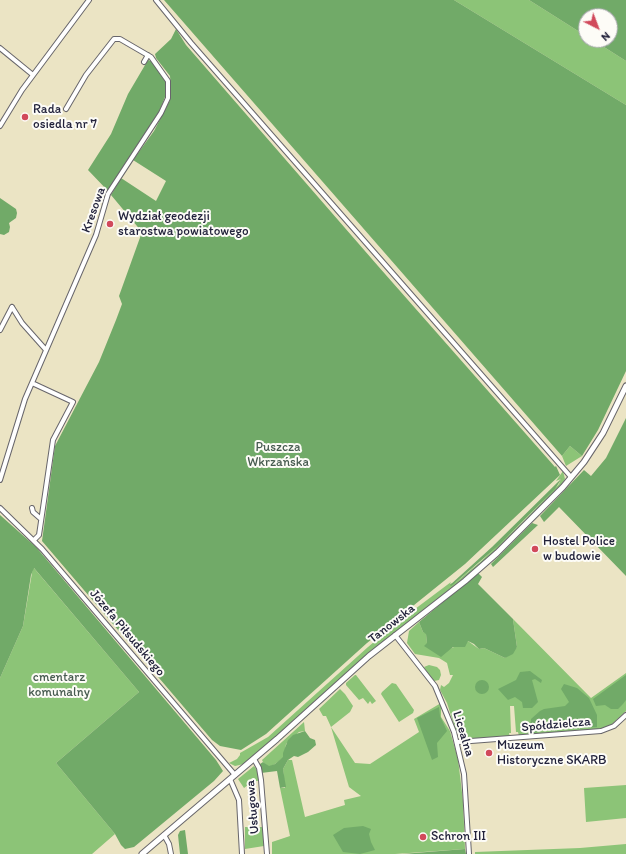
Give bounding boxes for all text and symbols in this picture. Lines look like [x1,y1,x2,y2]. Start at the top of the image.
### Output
north arrow [578,8,618,48]
text: N [599,29,613,44]
place label: Rada osiedla nr 7 [33,102,97,133]
marker: Rada osiedla nr 7 [20,112,30,122]
street label: Kresowa [79,185,109,235]
place label: Wydział geodezji starostwa powiatowego [118,209,249,240]
marker: Wydział geodezji starostwa powiatowego [105,219,115,229]
park label: Puszcza Wkrzańska [247,440,309,471]
place label: Hostel Police w budowie [543,534,615,565]
marker: Hostel Police w budowie [530,544,540,554]
street label: Józefa Piłsudskiego [86,586,168,680]
street label: Tanowska [366,601,418,647]
park label: cmentarz komunalny [28,670,90,701]
street label: Licealna [449,709,477,759]
street label: Spółdzielcza [521,714,591,736]
place label: Muzeum Historyczne SKARB [497,738,606,769]
marker: Muzeum Historyczne SKARB [484,748,494,758]
street label: Usługowa [243,779,263,835]
place label: Schron III [431,829,486,845]
marker: Schron III [418,832,428,842]

